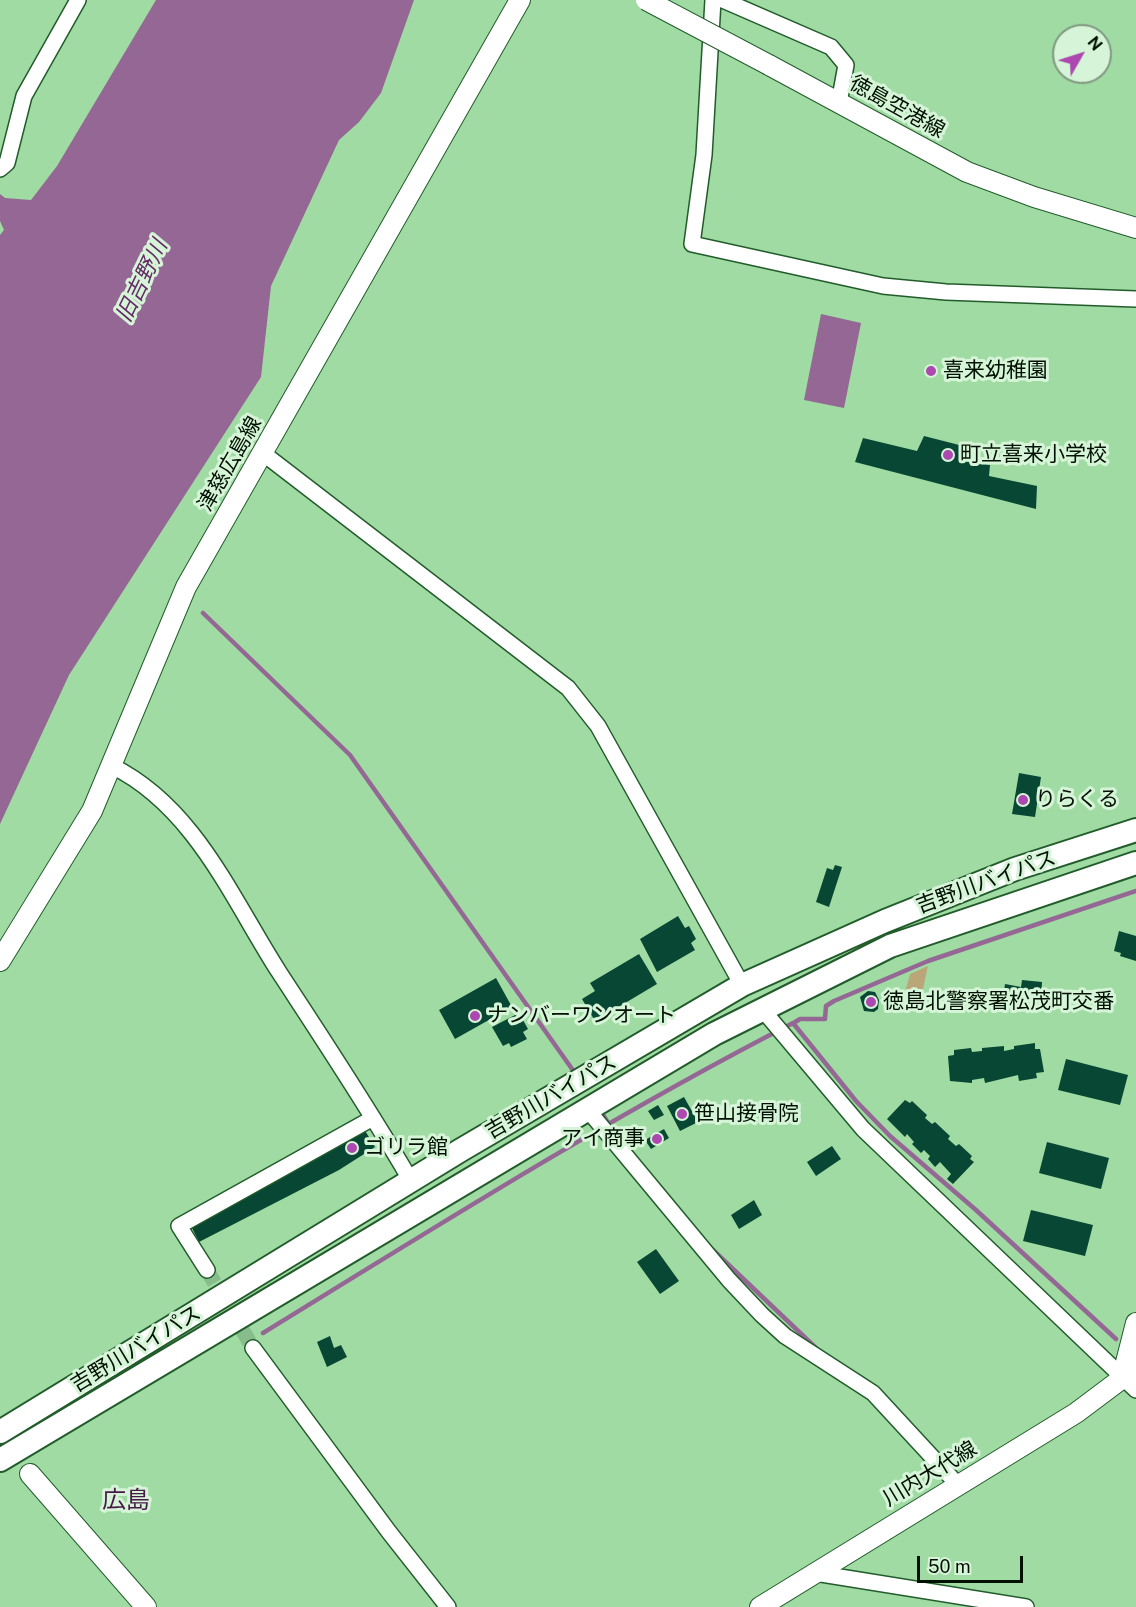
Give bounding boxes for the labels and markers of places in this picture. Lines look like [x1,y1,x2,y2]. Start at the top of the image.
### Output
place label: 喜来幼稚園 [943,358,1048,384]
marker: 喜来幼稚園 [924,364,938,378]
place label: 町立喜来小学校 [960,442,1107,468]
marker: 町立喜来小学校 [941,448,955,462]
place label: りらくる [1035,787,1119,813]
marker: りらくる [1016,793,1030,807]
place label: 徳島北警察署松茂町交番 [883,989,1114,1015]
marker: 徳島北警察署松茂町交番 [864,995,878,1009]
place label: ナンバーワンオート [487,1003,676,1029]
marker: ナンバーワンオート [468,1009,482,1023]
place label: 笹山接骨院 [694,1101,799,1127]
marker: 笹山接骨院 [675,1107,689,1121]
place label: アイ商事 [561,1126,645,1152]
marker: アイ商事 [650,1132,664,1146]
place label: ゴリラ館 [364,1135,448,1161]
marker: ゴリラ館 [345,1141,359,1155]

